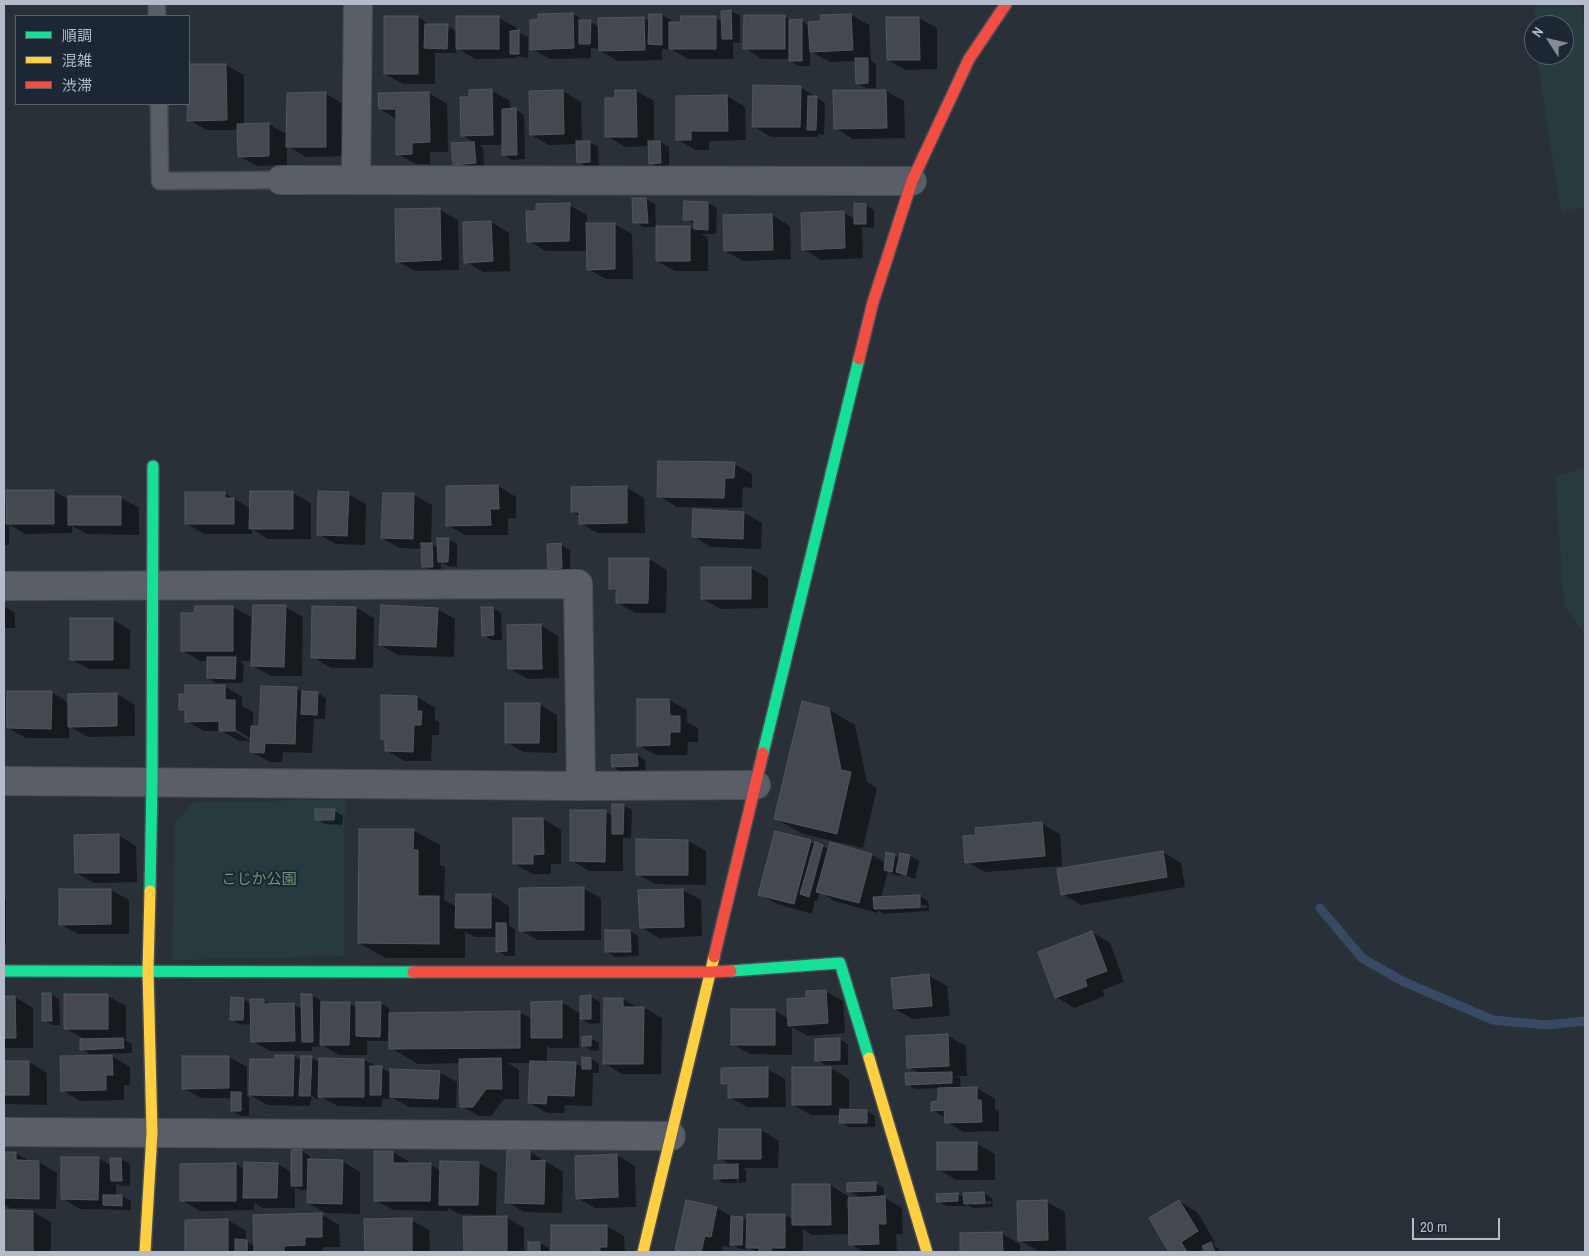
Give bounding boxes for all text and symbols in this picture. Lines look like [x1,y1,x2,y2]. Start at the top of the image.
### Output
legend [15,15,190,105]
north arrow [1524,15,1574,65]
text: N [1528,23,1547,41]
text: 順調 [62,25,92,46]
text: 混雑 [62,50,92,71]
text: 渋滞 [62,75,92,96]
park label: こじか公園 [222,871,296,889]
scale bar [1414,1208,1502,1240]
text: 20 m [1420,1216,1447,1237]

